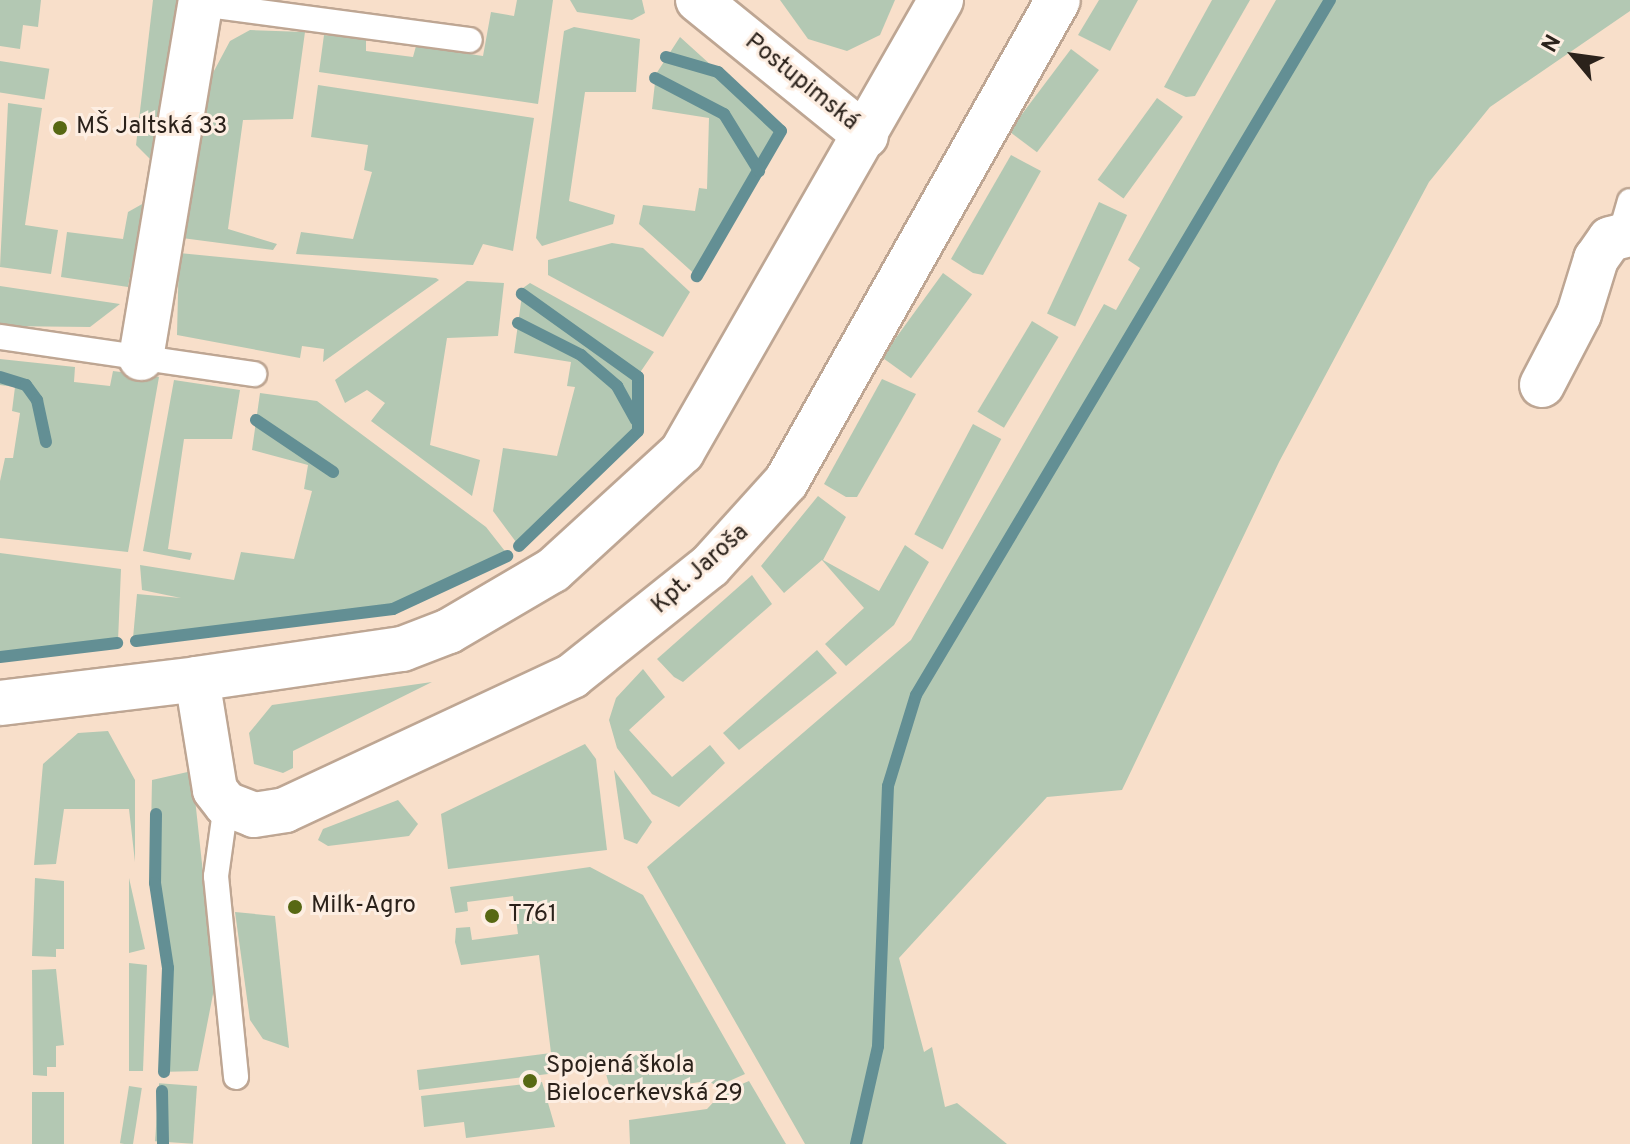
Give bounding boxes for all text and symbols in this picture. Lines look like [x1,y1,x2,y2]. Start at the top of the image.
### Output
north arrow [1534,16,1614,96]
street label: Postupimská [738,28,864,138]
text: N [1537,31,1568,58]
place label: MŠ Jaltská 33 [76,114,227,142]
marker: MŠ Jaltská 33 [51,119,69,137]
street label: Kpt. Jaroša [647,519,755,621]
place label: Milk-Agro [311,893,416,921]
marker: Milk-Agro [286,898,304,916]
place label: T761 [508,902,557,930]
marker: T761 [483,907,501,925]
place label: Spojená škola Bielocerkevská 29 [546,1053,743,1109]
marker: Spojená škola Bielocerkevská 29 [521,1072,539,1090]

